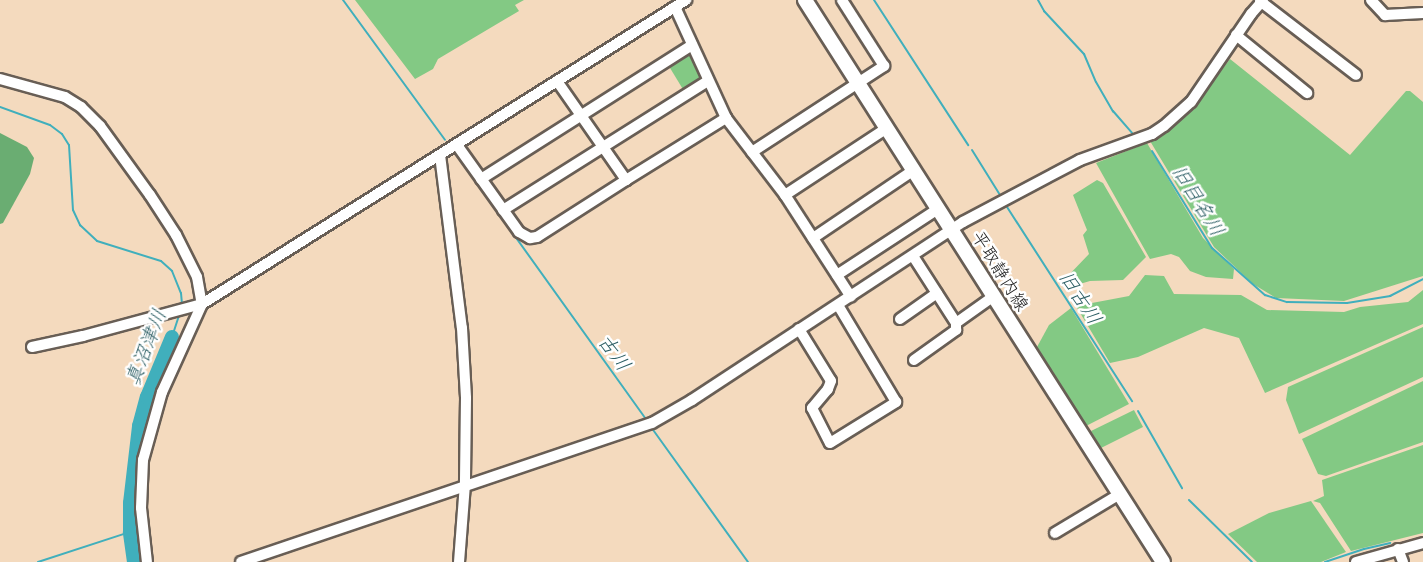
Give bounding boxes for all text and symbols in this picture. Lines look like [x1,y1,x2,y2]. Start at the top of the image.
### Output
water label: 旧目名川 [1168,160,1230,240]
street label: 平取静内線 [967,227,1033,315]
water label: 旧古川 [1055,265,1107,329]
water label: 真沼津川 [119,305,171,389]
water label: 古川 [594,329,636,375]

